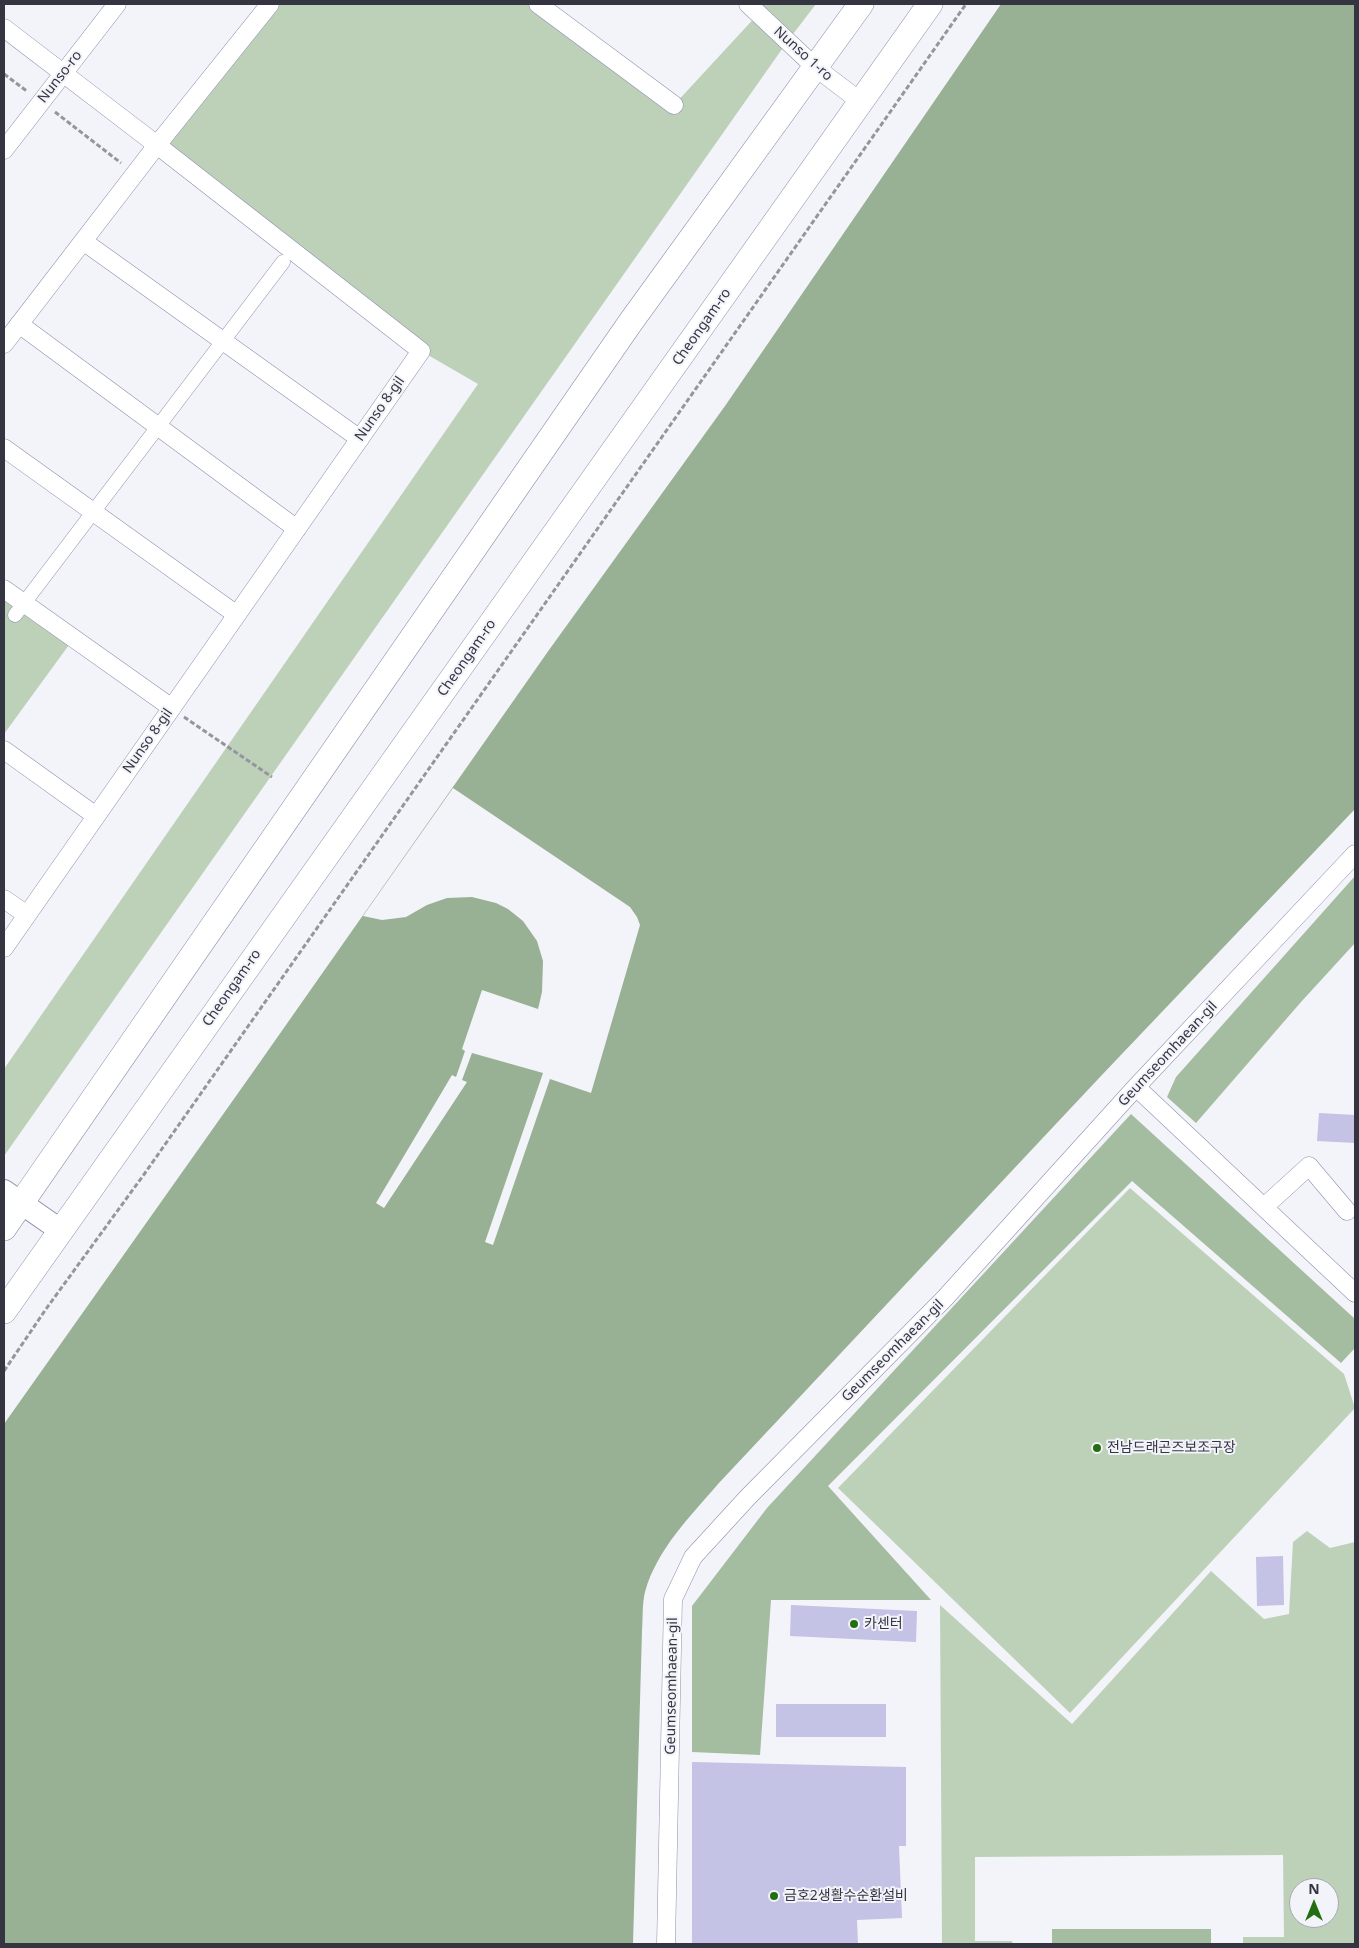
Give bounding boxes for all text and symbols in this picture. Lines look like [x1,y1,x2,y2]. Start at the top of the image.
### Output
street label: Nunso 1-ro [770,23,836,85]
street label: Nunso-ro [34,48,86,106]
street label: Cheongam-ro [669,285,735,369]
street label: Nunso 8-gil [352,373,408,445]
street label: Cheongam-ro [434,616,500,700]
street label: Nunso 8-gil [120,705,176,777]
street label: Cheongam-ro [199,946,265,1030]
street label: Geumseomhaean-gil [1115,998,1221,1110]
street label: Geumseomhaean-gil [839,1297,947,1405]
place label: 전남드래곤즈보조구장 [1107,1440,1236,1456]
marker: 전남드래곤즈보조구장 [1091,1442,1103,1454]
place label: 카센터 [864,1616,903,1632]
street label: Geumseomhaean-gil [662,1617,682,1755]
marker: 카센터 [848,1618,860,1630]
north arrow [1289,1878,1339,1928]
text: N [1308,1879,1320,1898]
place label: 금호2생활수순환설비 [784,1888,908,1904]
marker: 금호2생활수순환설비 [768,1890,780,1902]

